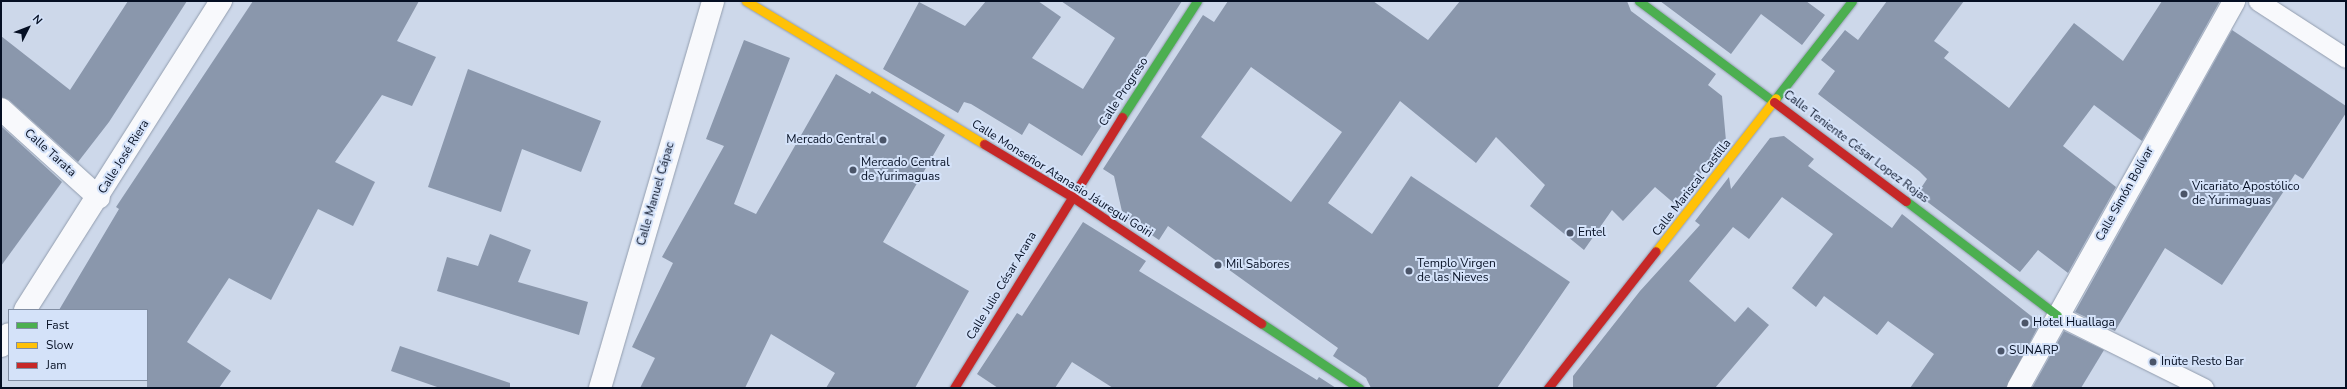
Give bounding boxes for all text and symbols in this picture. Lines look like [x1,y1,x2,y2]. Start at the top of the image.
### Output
north arrow [8,8,48,48]
text: N [29,12,46,28]
street label: Calle Progreso [1096,55,1152,129]
street label: Calle Teniente César Lopez Rojas [1781,88,1931,206]
street label: Calle José Riera [96,117,152,197]
street label: Calle Monseñor Atanasio Jáuregui Goiri [969,117,1155,241]
street label: Calle Tarata [21,126,79,180]
place label: Mercado Central [786,133,875,147]
marker: Mercado Central [878,135,888,145]
street label: Calle Mariscal Castilla [1650,137,1734,239]
street label: Calle Manuel Cápac [634,141,678,247]
street label: Calle Simón Bolívar [2093,144,2157,244]
place label: Mercado Central de Yurimaguas [861,156,950,184]
marker: Mercado Central de Yurimaguas [848,165,858,175]
place label: Vicariato Apostólico de Yurimaguas [2192,180,2300,208]
marker: Vicariato Apostólico de Yurimaguas [2179,189,2189,199]
place label: Entel [1578,226,1606,240]
marker: Entel [1565,228,1575,238]
street label: Calle Julio César Arana [964,229,1040,343]
place label: Templo Virgen de las Nieves [1417,257,1496,285]
place label: Mil Sabores [1226,258,1289,272]
marker: Mil Sabores [1213,260,1223,270]
marker: Templo Virgen de las Nieves [1404,266,1414,276]
legend [8,309,148,381]
place label: Hotel Huallaga [2033,316,2115,330]
text: Fast [46,317,69,333]
marker: Hotel Huallaga [2020,318,2030,328]
text: Slow [46,337,74,353]
place label: SUNARP [2009,344,2058,358]
marker: SUNARP [1996,346,2006,356]
place label: Inüte Resto Bar [2161,355,2244,369]
text: Jam [46,357,67,373]
marker: Inüte Resto Bar [2148,357,2158,367]

